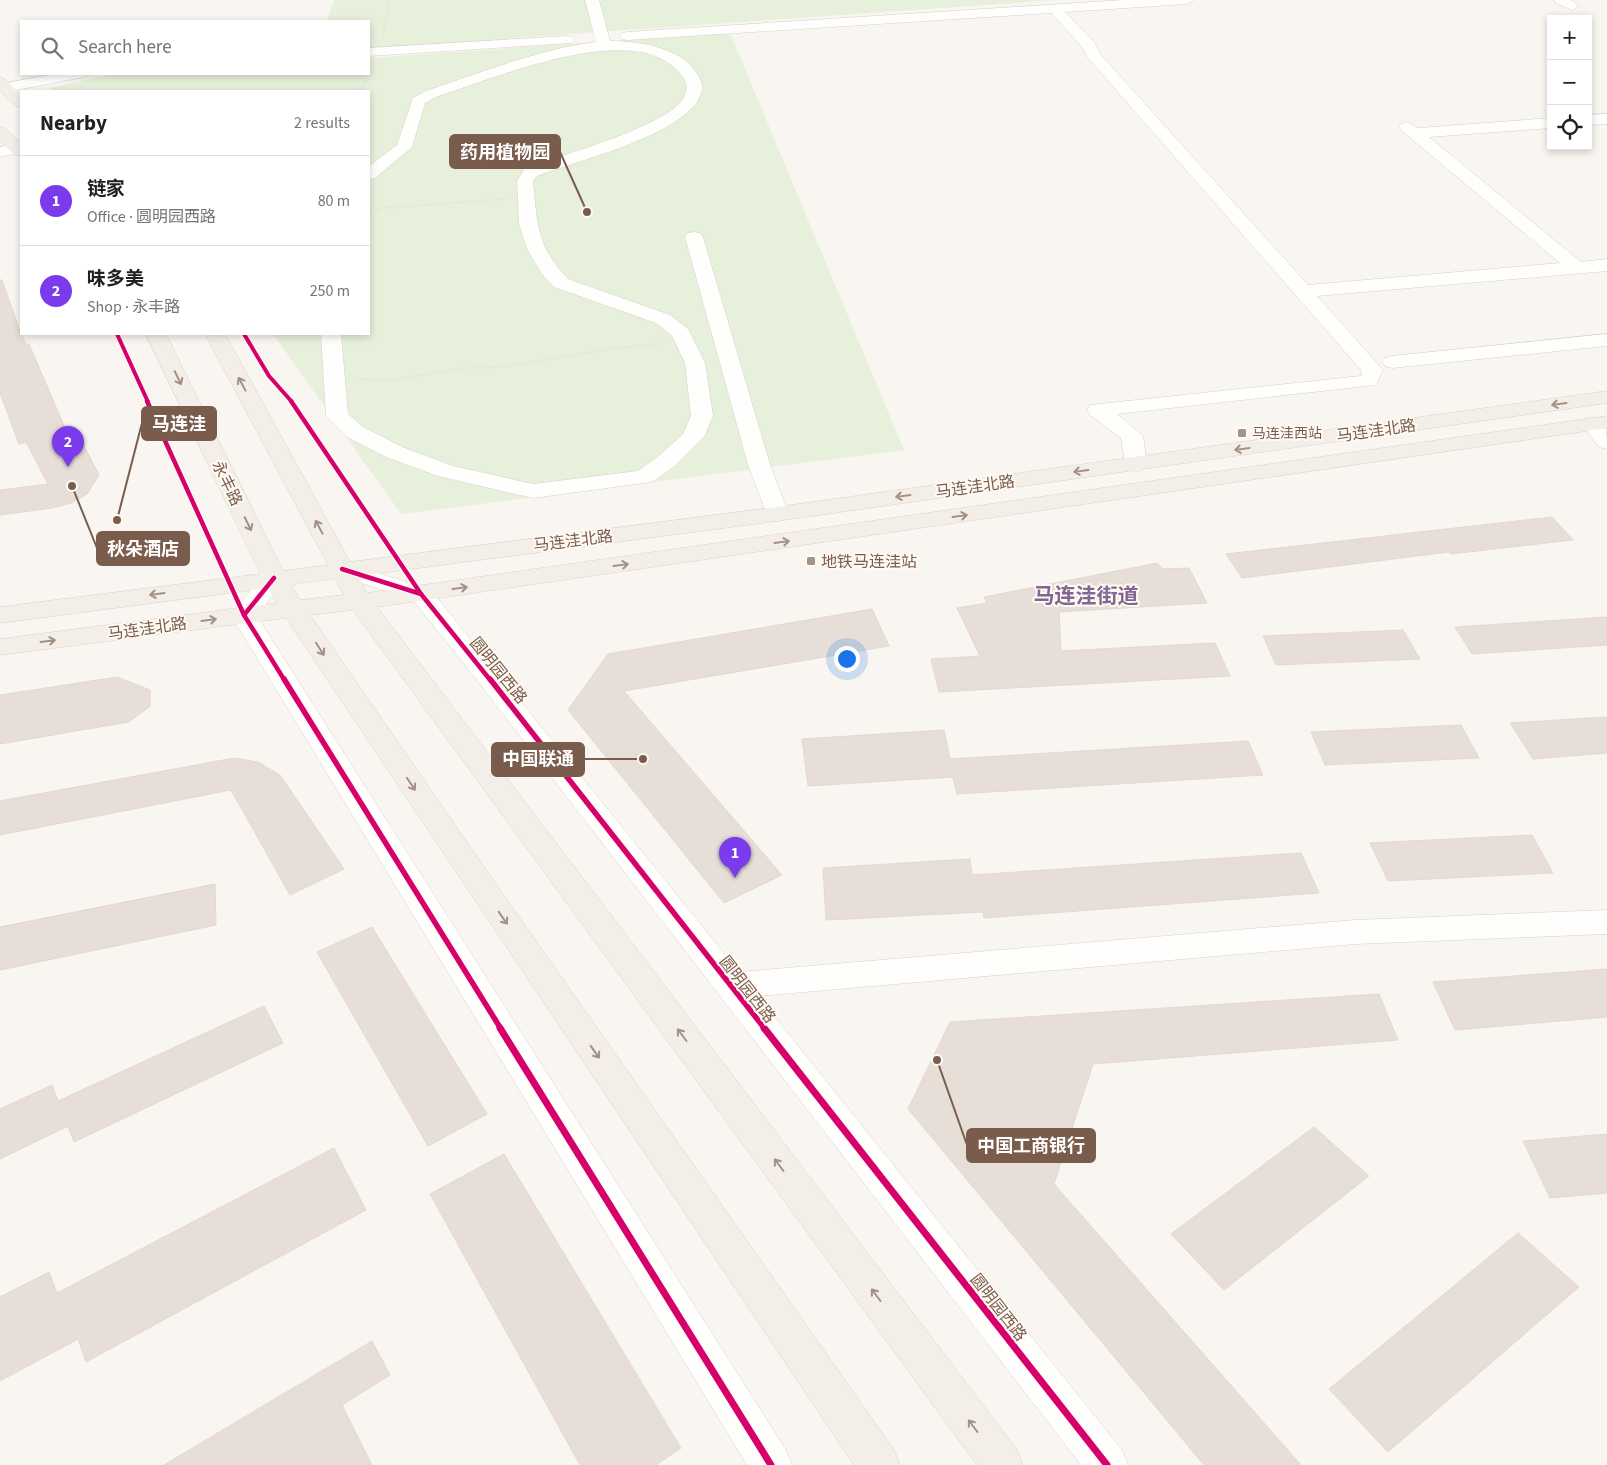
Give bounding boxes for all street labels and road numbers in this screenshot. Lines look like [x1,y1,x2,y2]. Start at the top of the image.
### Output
street label: 马连洼北路 [1335,415,1417,447]
street label: 永丰路 [207,457,248,510]
street label: 马连洼北路 [934,471,1016,503]
street label: 马连洼北路 [532,525,614,557]
street label: 马连洼北路 [106,613,188,645]
street label: 圆明园西路 [464,633,532,709]
street label: 圆明园西路 [714,951,781,1028]
street label: 圆明园西路 [965,1269,1032,1346]

